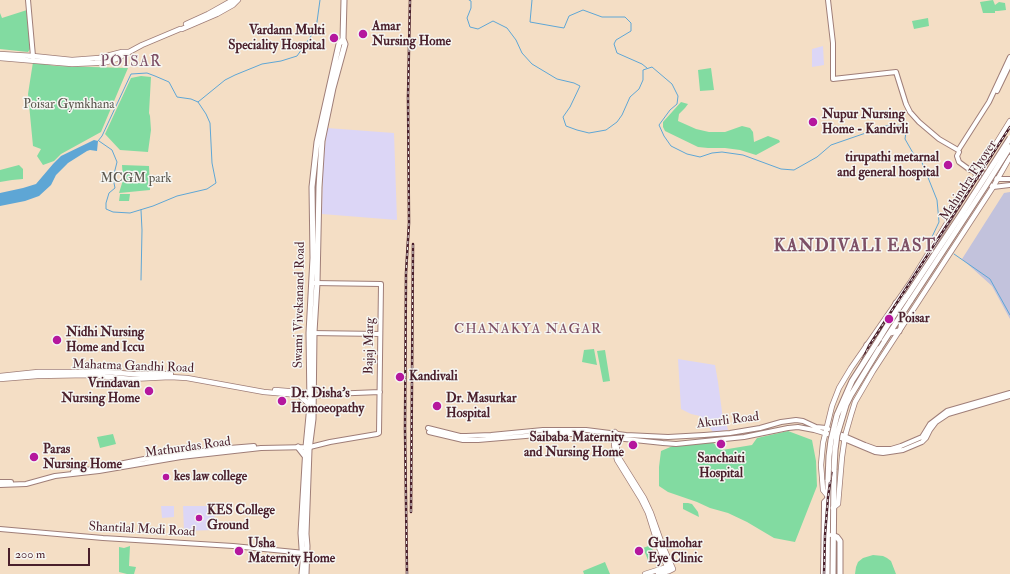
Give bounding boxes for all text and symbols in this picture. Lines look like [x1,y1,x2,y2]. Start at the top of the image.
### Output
place label: Amar Nursing Home [372,19,451,50]
place label: Vardann Multi Speciality Hospital [228,23,325,54]
marker: Amar Nursing Home [357,28,369,40]
marker: Vardann Multi Speciality Hospital [328,32,340,44]
district label: POISAR [100,54,162,72]
park label: Poisar Gymkhana [23,97,115,113]
place label: Nupur Nursing Home - Kandivli [822,107,908,138]
marker: Nupur Nursing Home - Kandivli [807,116,819,128]
street label: Mahindra Flyover [937,138,1001,224]
place label: tirupathi metarnal and general hospital [837,150,939,181]
marker: tirupathi metarnal and general hospital [942,159,954,171]
park label: MCGM park [100,171,172,187]
district label: KANDIVALI EAST [774,237,936,257]
street label: Swami Vivekanand Road [291,242,309,368]
place label: Poisar [898,311,930,327]
marker: Poisar [883,313,895,325]
street label: Bajaj Marg [362,317,378,375]
district label: CHANAKYA NAGAR [454,322,602,338]
place label: Nidhi Nursing Home and Iccu [66,325,144,356]
marker: Nidhi Nursing Home and Iccu [51,334,63,346]
street label: Mahatma Gandhi Road [72,357,194,377]
place label: Kandivali [409,369,458,385]
marker: Kandivali [394,371,406,383]
place label: Vrindavan Nursing Home [61,376,140,407]
marker: Vrindavan Nursing Home [143,385,155,397]
place label: Dr. Disha's Homoeopathy [291,386,364,417]
place label: Dr. Masurkar Hospital [446,391,517,422]
marker: Dr. Disha's Homoeopathy [276,395,288,407]
marker: Dr. Masurkar Hospital [431,400,443,412]
street label: Akurli Road [696,409,760,433]
place label: Saibaba Maternity and Nursing Home [524,430,624,461]
street label: Mathurdas Road [144,434,232,462]
marker: Sanchaiti Hospital [715,438,727,450]
marker: Saibaba Maternity and Nursing Home [627,439,639,451]
place label: Paras Nursing Home [43,442,122,473]
marker: Paras Nursing Home [28,451,40,463]
place label: Sanchaiti Hospital [697,451,745,482]
place label: kes law college [174,469,247,485]
marker: kes law college [161,472,171,482]
place label: KES College Ground [207,503,275,534]
marker: KES College Ground [194,513,204,523]
street label: Shantilal Modi Road [88,519,196,541]
place label: Usha Maternity Home [248,536,335,567]
place label: Gulmohar Eye Clinic [648,536,703,567]
scale bar [10,540,92,566]
marker: Usha Maternity Home [233,545,245,557]
marker: Gulmohar Eye Clinic [633,545,645,557]
text: 200 m [15,547,45,562]

